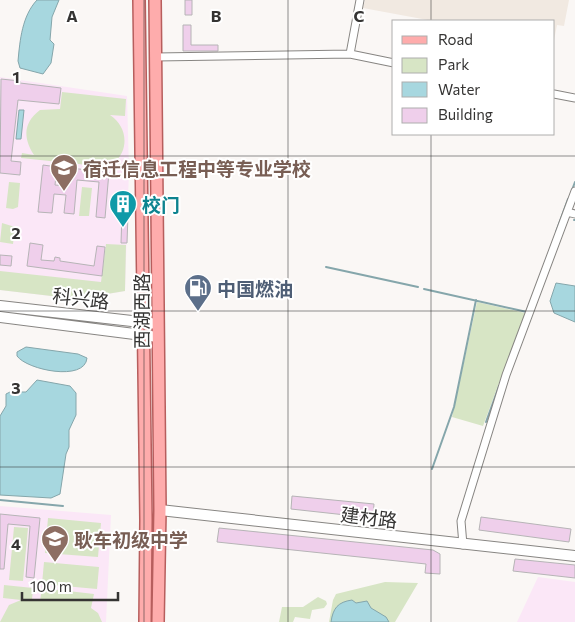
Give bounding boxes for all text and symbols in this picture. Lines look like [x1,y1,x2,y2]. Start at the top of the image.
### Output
text: A [66,6,78,25]
text: B [211,6,222,25]
text: C [354,6,365,25]
legend [392,20,555,135]
text: Road [438,30,473,48]
text: Park [438,55,469,73]
text: 1 [12,67,20,86]
text: Water [438,80,480,98]
text: Building [438,105,493,123]
school or university icon: 宿迁信息工程中等专业学校 [49,153,79,192]
place label: 宿迁信息工程中等专业学校 [83,157,311,180]
building icon: 校门 [108,189,138,228]
place label: 校门 [142,193,180,216]
text: 2 [11,223,21,242]
street label: 西湖西路 [130,273,153,349]
fuel station icon: 中国燃油 [183,273,213,312]
place label: 中国燃油 [217,277,293,300]
street label: 科兴路 [51,283,111,313]
text: 3 [11,378,21,397]
street label: 建材路 [339,502,399,532]
school or university icon: 耿车初级中学 [40,524,70,563]
place label: 耿车初级中学 [74,528,188,551]
text: 4 [11,534,21,553]
scale bar [22,570,119,602]
text: 100 m [30,577,72,595]

